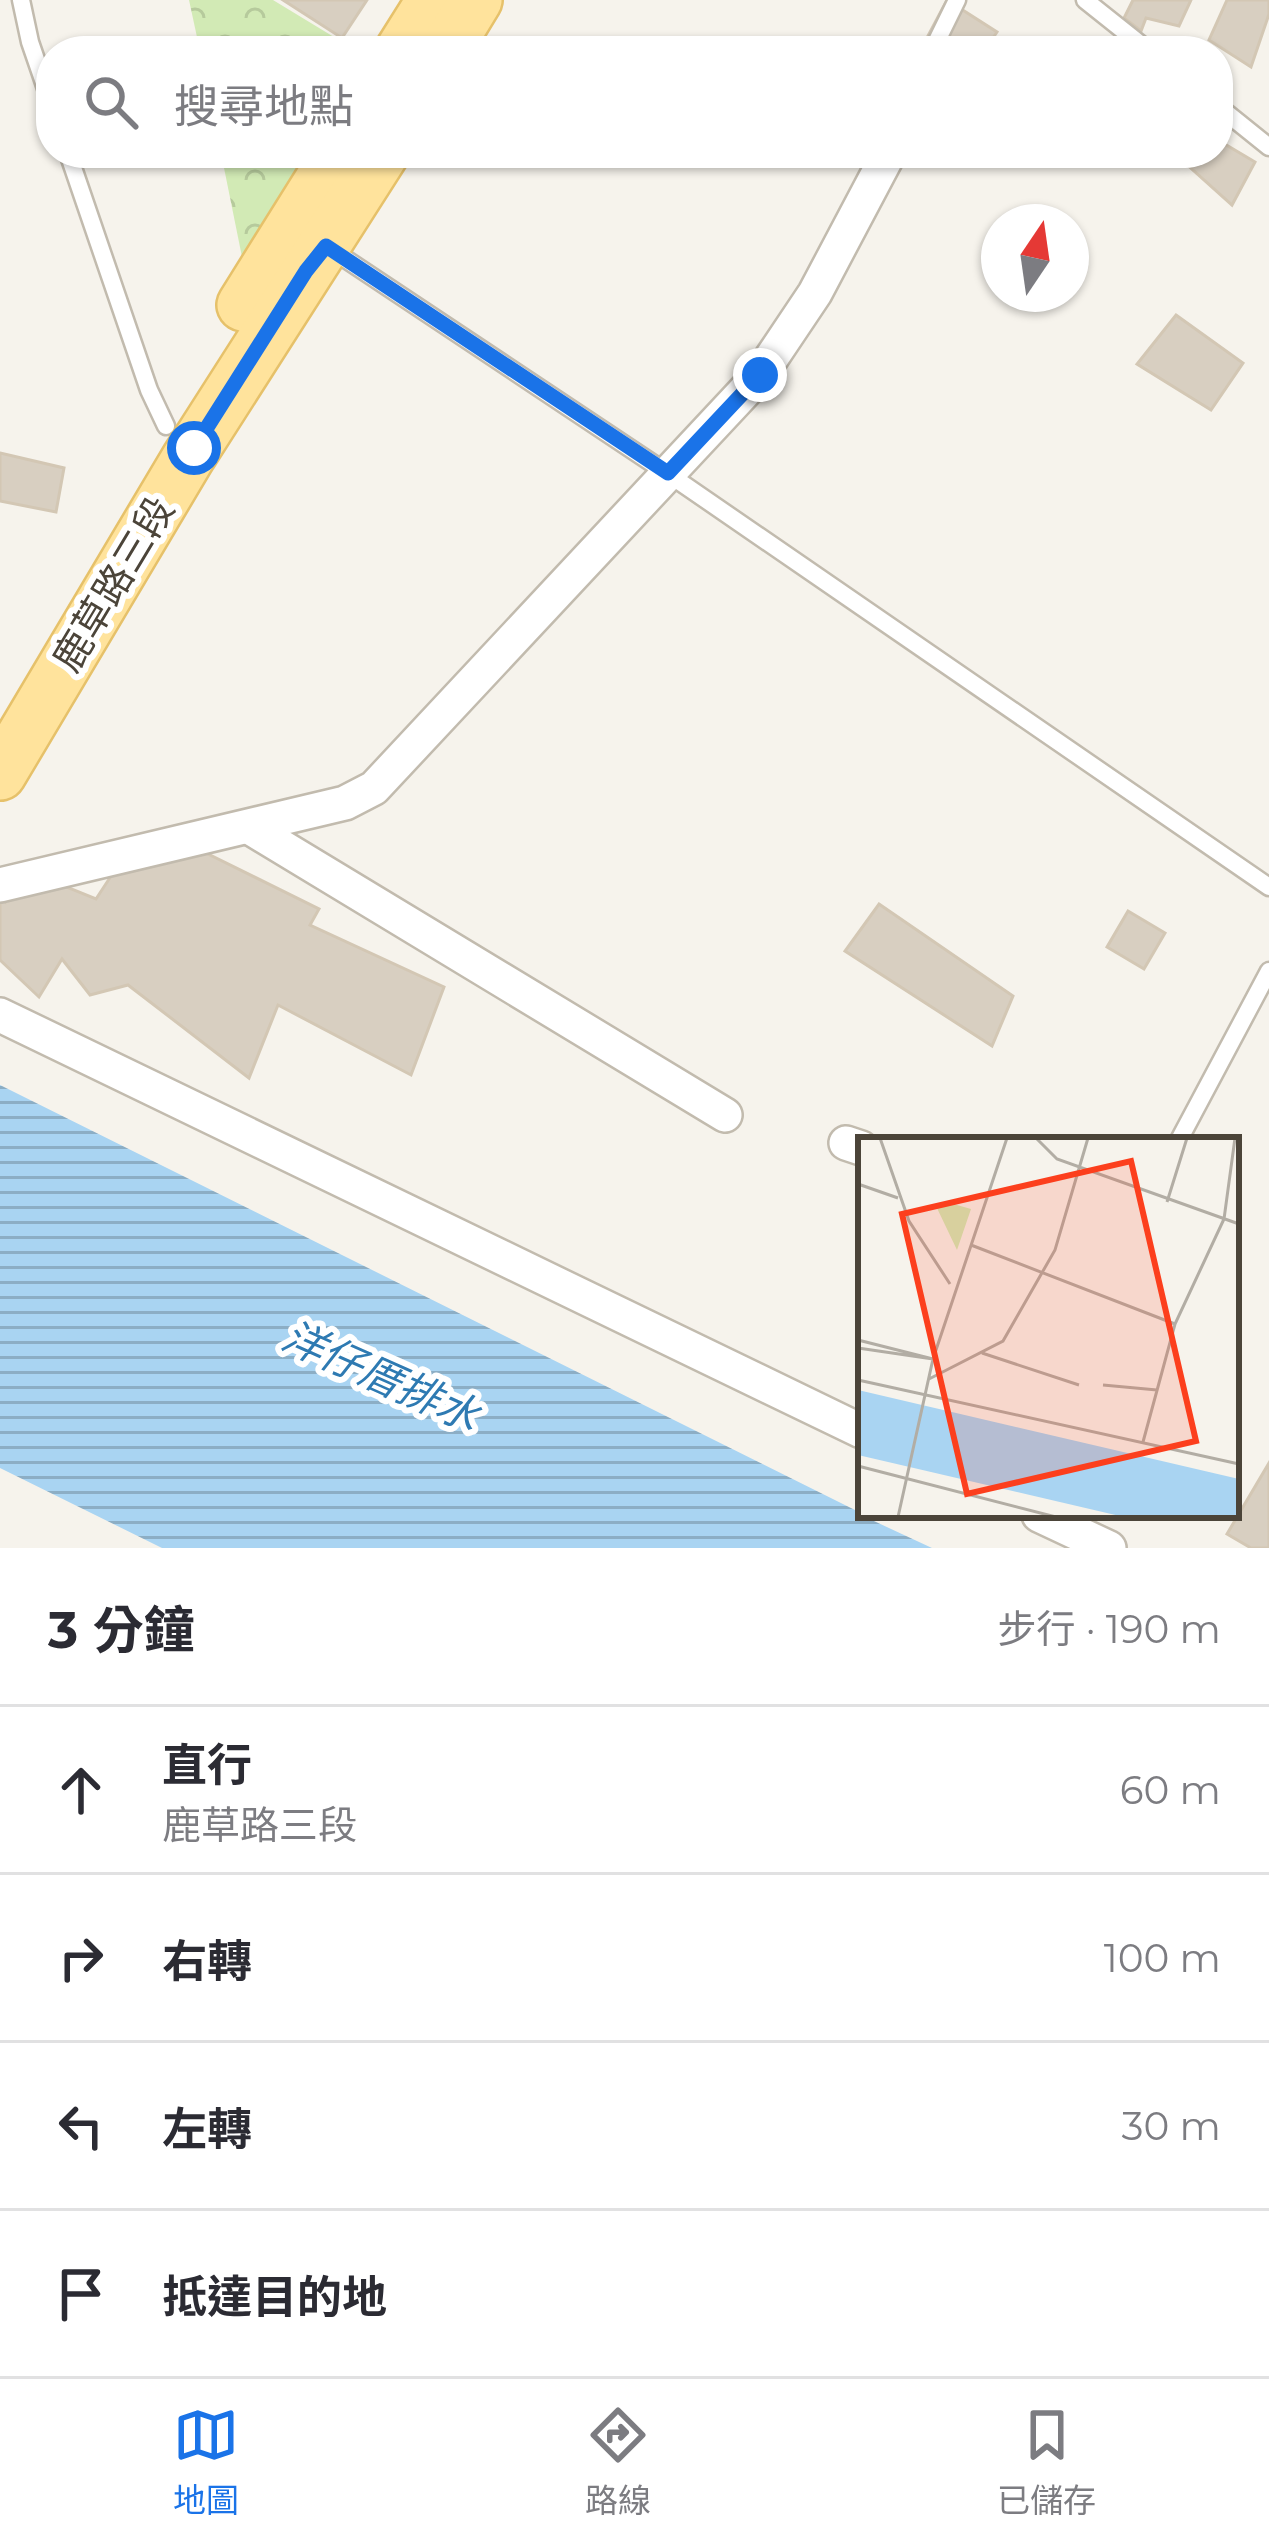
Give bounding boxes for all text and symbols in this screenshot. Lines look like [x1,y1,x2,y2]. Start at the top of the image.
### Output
search box [36,36,1233,168]
icon: search [78,69,144,135]
text: 搜尋地點 [174,78,354,133]
north arrow [981,204,1089,312]
route end [733,348,787,402]
route start [167,421,221,475]
street label: 鹿草路三段 [42,488,184,680]
inset map [858,1137,1239,1518]
water label: 洋仔厝排水 [274,1310,489,1443]
text: 3 分鐘 [48,1599,195,1661]
text: 步行 · 190 m [997,1605,1221,1653]
text: 直行 [162,1737,252,1792]
icon: ahead [48,1757,114,1823]
text: 60 m [1120,1766,1221,1814]
text: 鹿草路三段 [162,1801,357,1849]
icon: right [48,1925,114,1991]
text: 右轉 [162,1933,252,1988]
text: 100 m [1104,1934,1221,1982]
icon: left [48,2093,114,2159]
text: 左轉 [162,2101,252,2156]
text: 30 m [1122,2102,1221,2150]
icon: arrive [48,2261,114,2327]
text: 抵達目的地 [162,2269,387,2324]
tab: 地圖 [173,2402,239,2522]
tab: 路線 [585,2402,651,2522]
tab: 已儲存 [997,2402,1096,2522]

